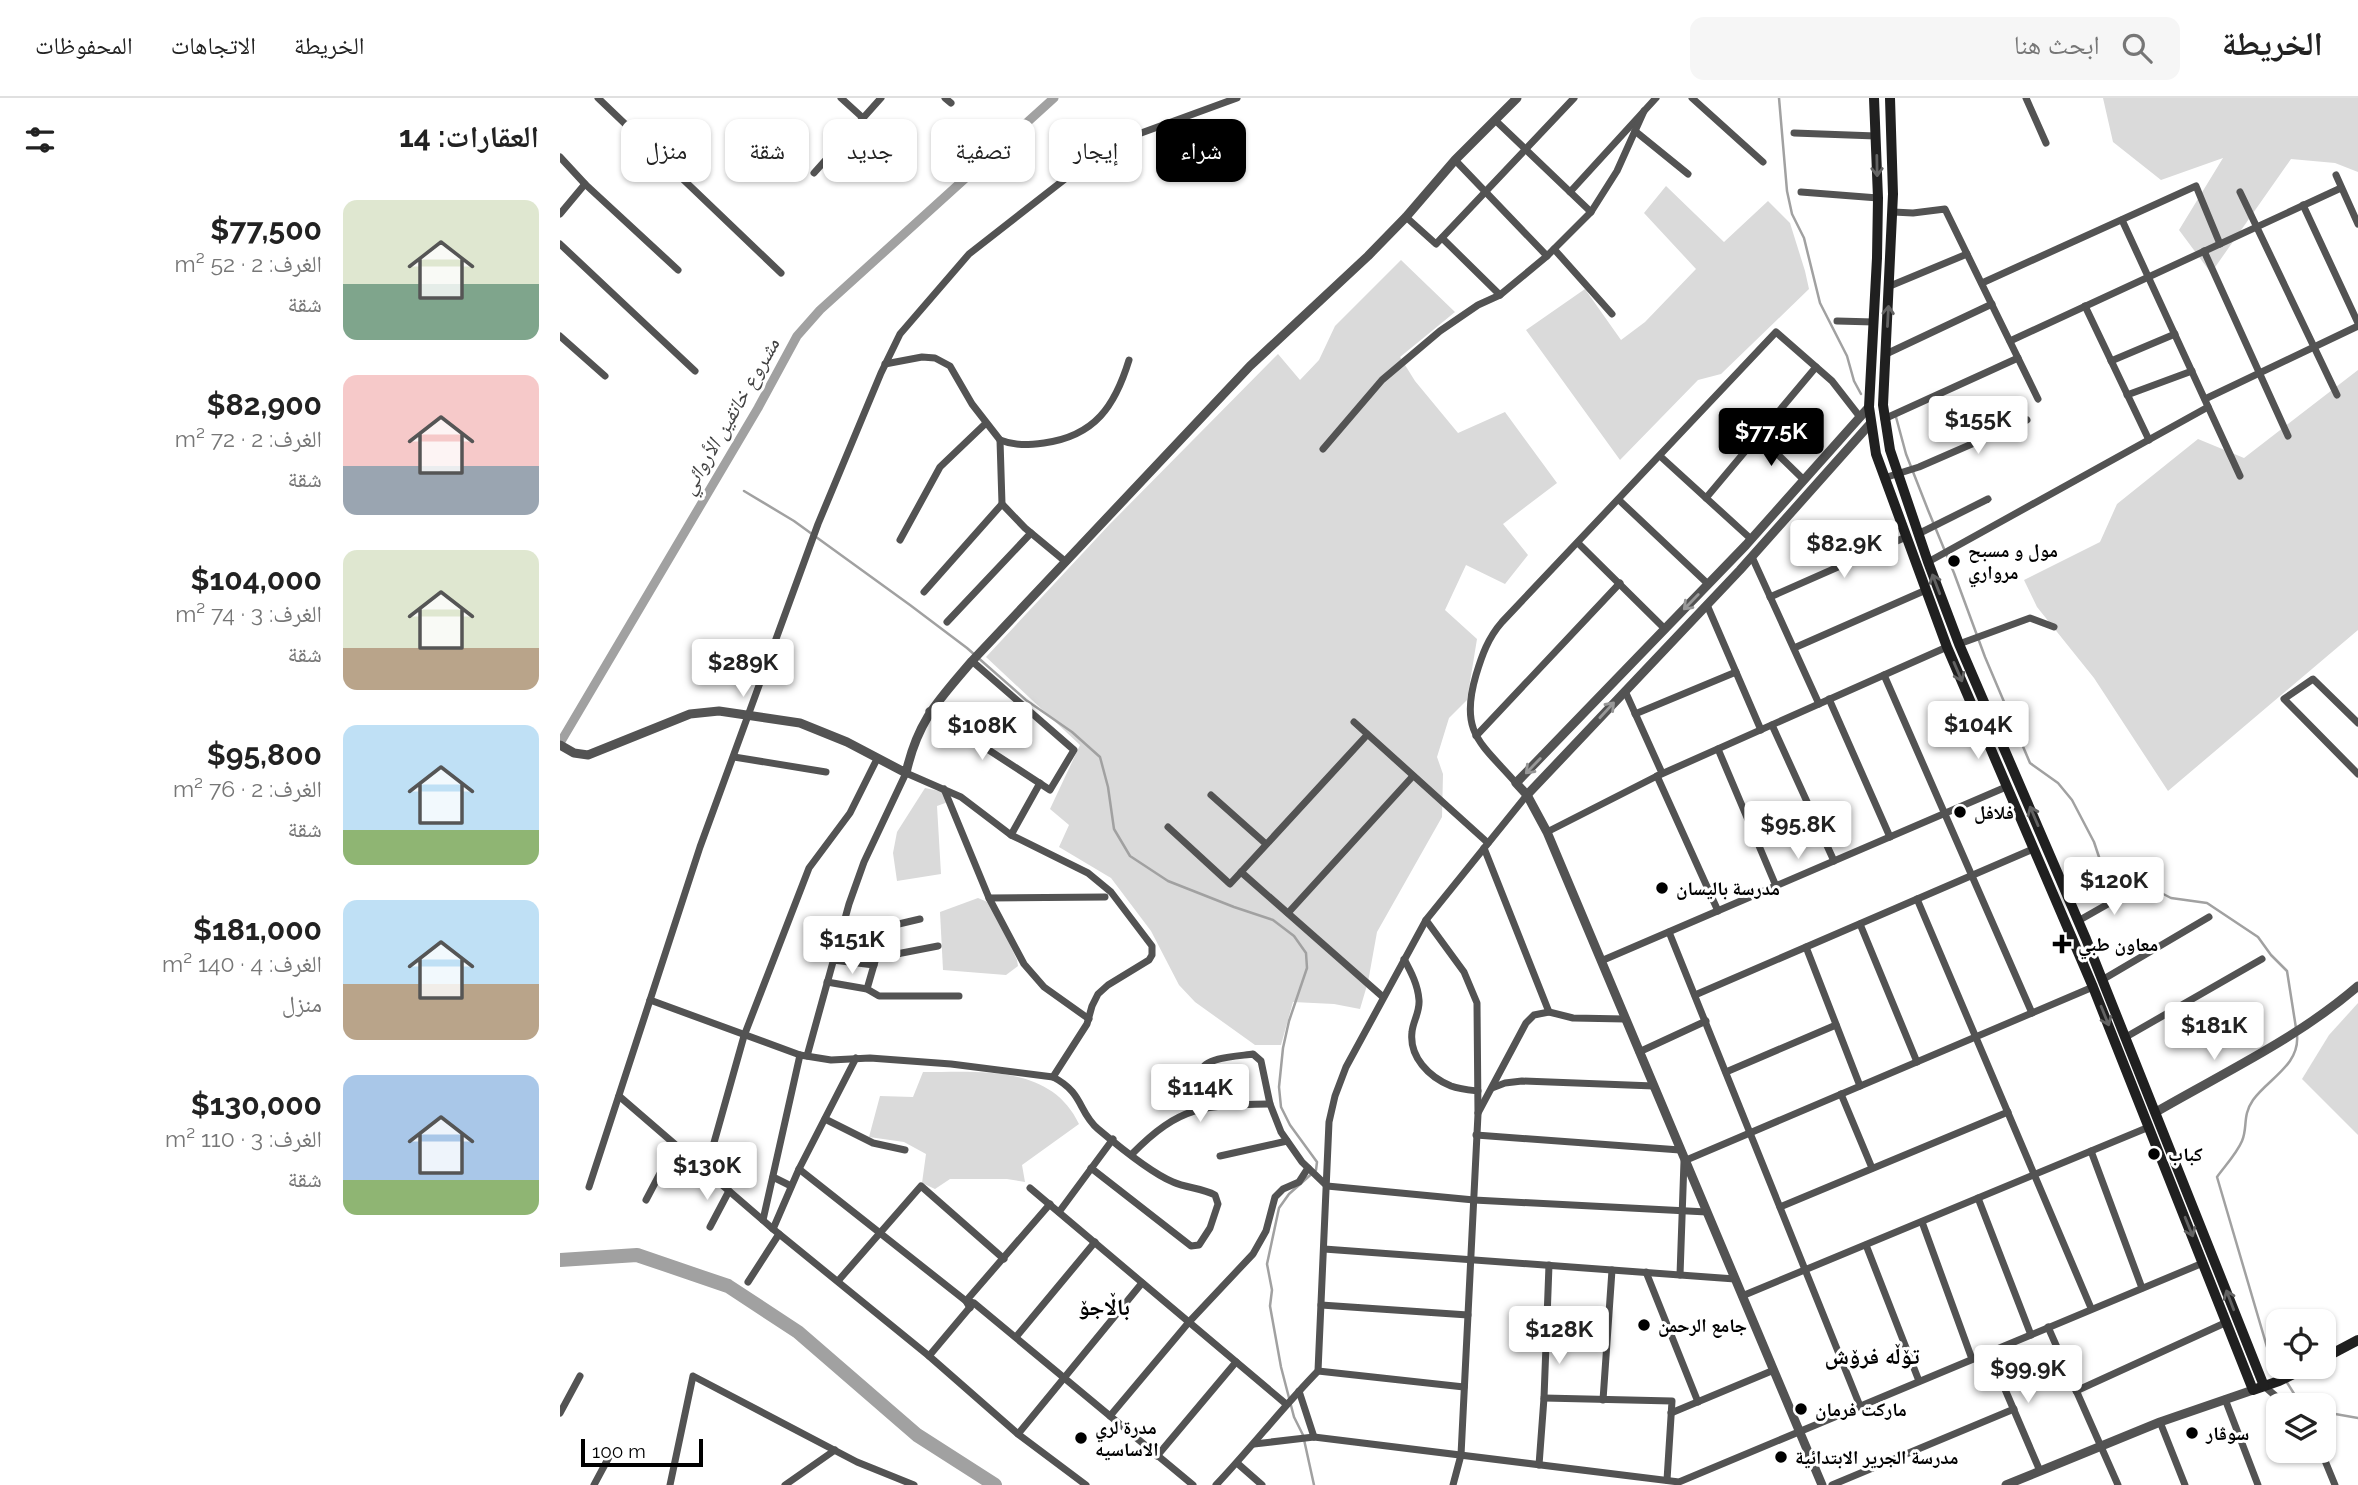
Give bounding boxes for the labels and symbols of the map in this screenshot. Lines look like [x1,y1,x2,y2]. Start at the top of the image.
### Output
one-way arrow [1870,154,1884,177]
one-way arrow [1882,305,1895,328]
water label: مشروع خانقين الأروائي [675,333,788,501]
pin: $155K [1929,396,2027,456]
pin: $77.5K [1714,408,1828,468]
pin: $82.9K [1787,520,1901,580]
place label: مول و مسبح مرواري [1968,539,2058,588]
marker: مول و مسبح مرواري [1946,553,1962,569]
one-way arrow [1929,574,1942,596]
one-way arrow [1682,593,1699,610]
pin: $289K [694,640,792,699]
one-way arrow [1952,660,1965,682]
pin: $108K [933,702,1031,762]
one-way arrow [1599,702,1616,719]
pin: $104K [1929,702,2027,761]
one-way arrow [1525,757,1542,774]
place label: فلافل [1974,801,2014,824]
pin: $95.8K [1741,802,1855,861]
marker: فلافل [1952,804,1968,820]
one-way arrow [2027,806,2040,828]
pin: $120K [2065,858,2163,917]
place label: مدرسة بالیسان [1676,877,1780,900]
marker: مدرسة بالیسان [1654,880,1670,896]
pin: $151K [803,916,901,976]
place label: معاون طبي [2078,933,2158,960]
marker: معاون طبي [2052,934,2072,954]
pin: $181K [2165,1002,2263,1062]
one-way arrow [2099,1005,2112,1027]
pin: $114K [1151,1065,1249,1124]
pin: $130K [658,1142,756,1202]
place label: كباب [2168,1143,2203,1166]
marker: كباب [2146,1146,2162,1162]
one-way arrow [2184,1216,2197,1238]
one-way arrow [2222,1289,2235,1311]
district label: باڵاجۆ [1078,1292,1130,1321]
pin: $128K [1510,1306,1608,1366]
place label: جامع الرحمن [1658,1314,1747,1338]
marker: جامع الرحمن [1636,1317,1652,1333]
district label: تۆڵە فرۆش [1824,1342,1920,1370]
pin: $99.9K [1971,1346,2085,1405]
place label: مارکت فرمان [1815,1398,1907,1421]
marker: مارکت فرمان [1793,1401,1809,1417]
place label: مدرة لري الاساسیه [1095,1416,1159,1461]
place label: سوڤار [2205,1422,2249,1444]
marker: سوڤار [2184,1425,2200,1441]
marker: مدرة لري الاساسیه [1073,1430,1089,1446]
scale bar [581,1436,704,1468]
place label: مدرسة الجرير الابتدائية [1795,1446,1959,1469]
marker: مدرسة الجرير الابتدائية [1773,1449,1789,1465]

